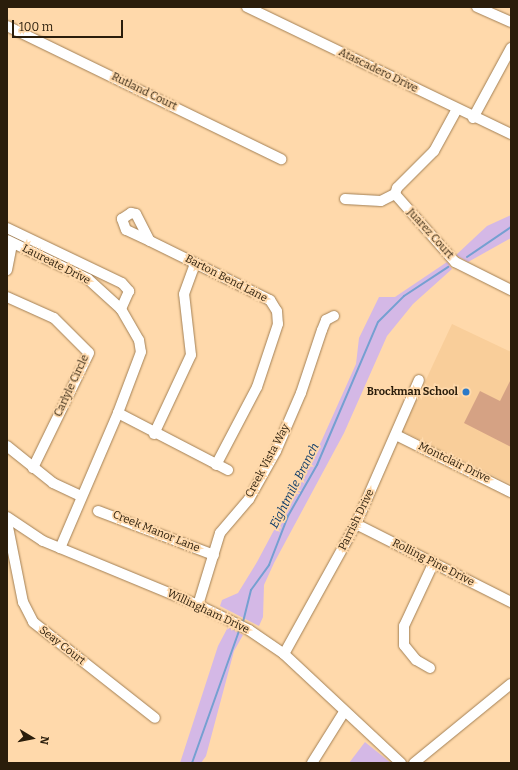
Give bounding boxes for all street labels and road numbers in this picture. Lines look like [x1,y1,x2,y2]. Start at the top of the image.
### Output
street label: Atascadero Drive [336,46,420,96]
street label: Rutland Court [109,70,179,114]
street label: Juarez Court [404,206,456,262]
street label: Laureate Drive [20,242,92,288]
street label: Barton Bend Lane [183,253,269,305]
street label: Carlyle Circle [52,353,92,419]
street label: Creek Vista Way [243,422,293,500]
street label: Montclair Drive [416,440,492,486]
street label: Parrish Drive [337,487,377,553]
street label: Creek Manor Lane [111,509,201,555]
street label: Rolling Pine Drive [390,537,476,589]
street label: Willingham Drive [165,587,251,637]
street label: Seay Court [36,624,88,668]

